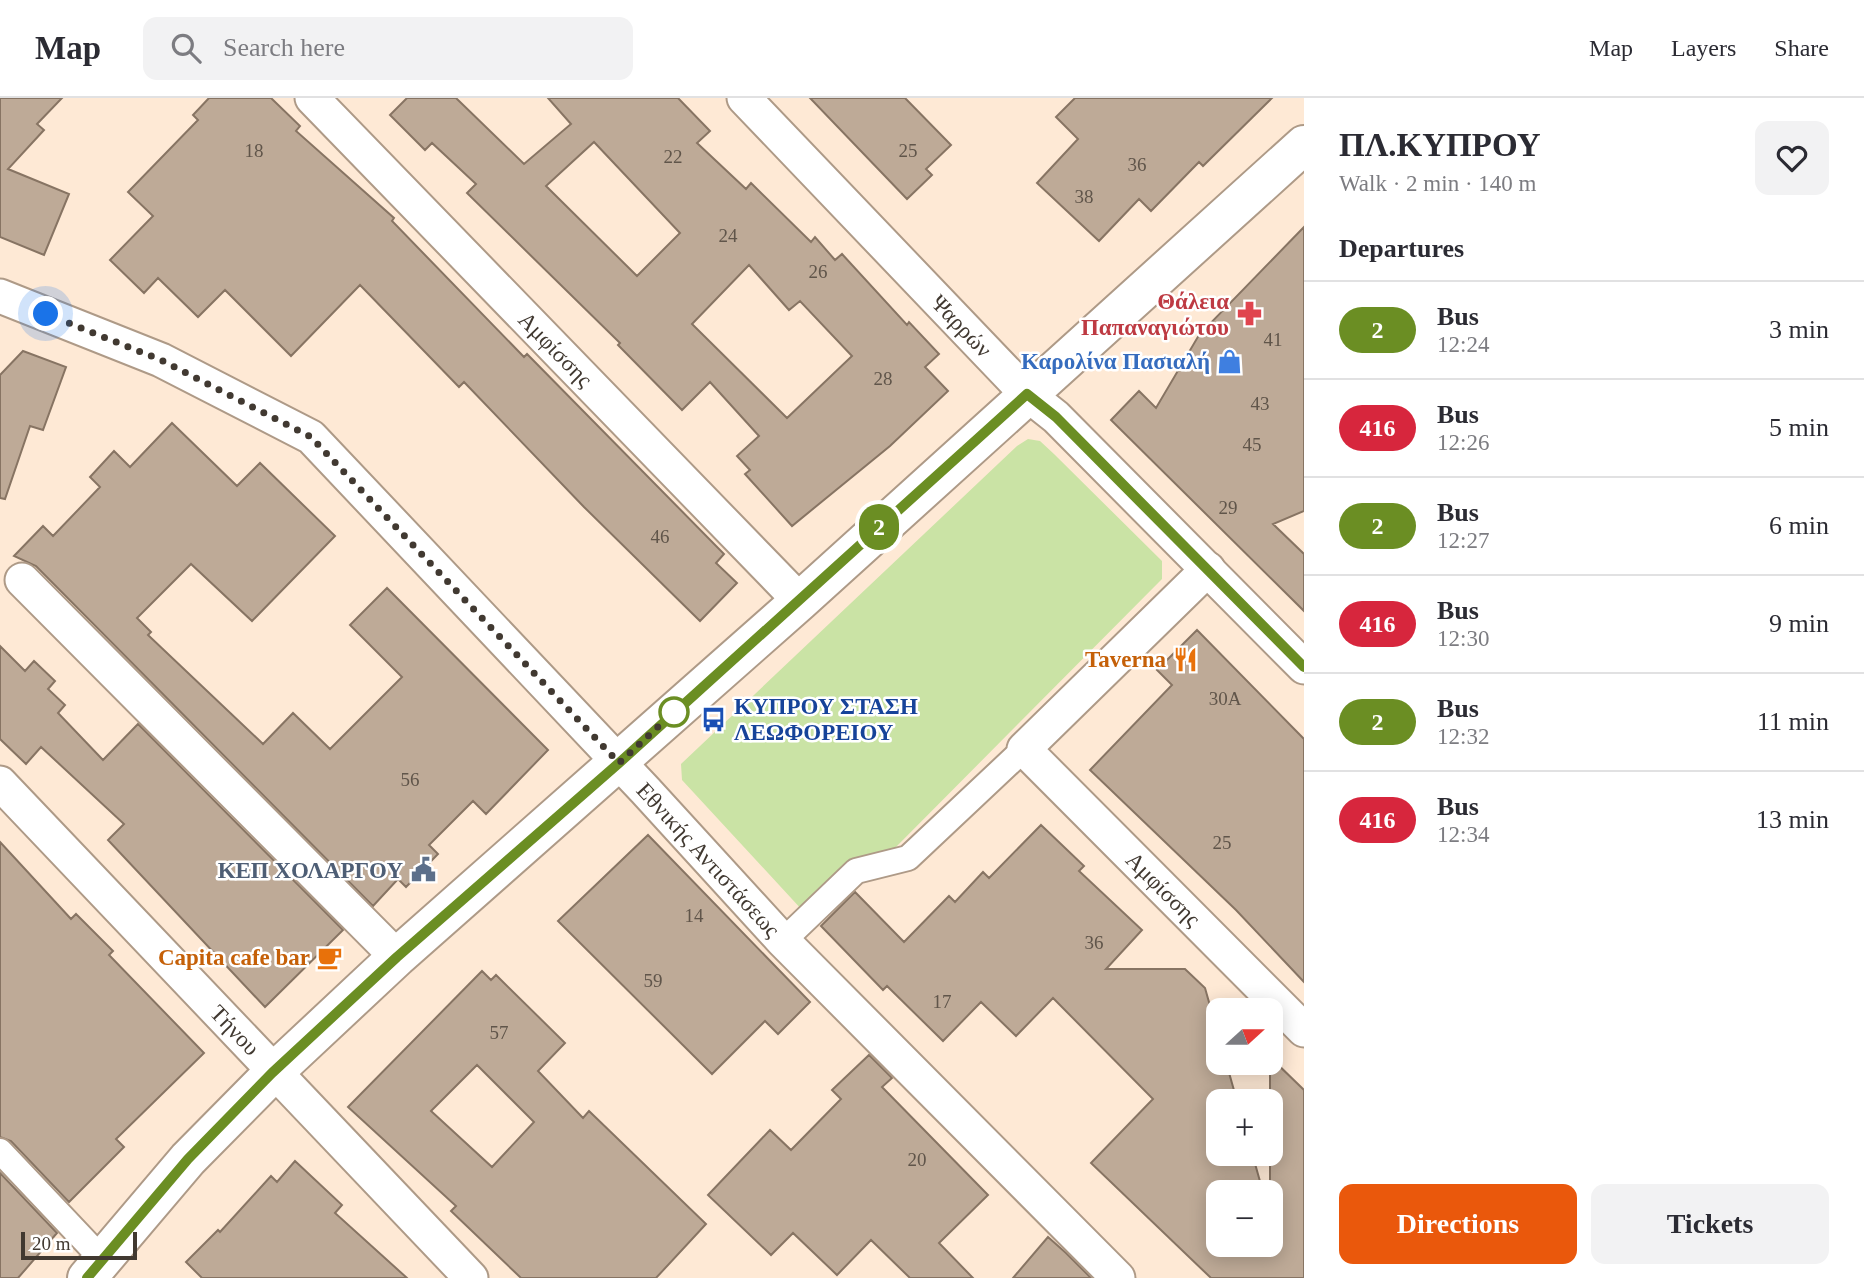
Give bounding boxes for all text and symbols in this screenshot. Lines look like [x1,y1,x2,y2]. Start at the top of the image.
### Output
search box [143,17,633,80]
icon: search [167,29,205,67]
text: Map [35,30,101,66]
text: Search here [223,33,345,62]
text: Map [1589,35,1633,61]
text: Layers [1671,35,1736,61]
text: Share [1774,35,1829,61]
button: heart [1755,121,1829,195]
text: ΠΛ.ΚΥΠΡΟΥ [1339,127,1541,163]
house number: 18 [245,140,264,161]
house number: 25 [899,140,918,161]
house number: 22 [664,146,683,167]
house number: 36 [1128,154,1147,175]
text: Walk · 2 min · 140 m [1339,171,1536,196]
house number: 38 [1075,186,1094,207]
house number: 24 [719,225,738,246]
text: Departures [1339,234,1464,263]
house number: 26 [809,261,828,282]
place label: Θάλεια Παπαναγιώτου [1081,289,1229,340]
street label: Ψαρρών [926,290,997,362]
your location [28,296,63,331]
pharmacy icon: Θάλεια Παπαναγιώτου [1235,300,1263,328]
text: Bus [1437,302,1479,331]
street label: Αμφίσσης [514,307,598,392]
text: 3 min [1769,315,1829,344]
text: 2 [1372,317,1384,343]
house number: 41 [1264,329,1283,350]
text: 12:24 [1437,332,1489,357]
shop icon: Καρολίνα Πασιαλή [1216,347,1244,375]
place label: Καρολίνα Πασιαλή [1021,349,1210,374]
house number: 28 [874,368,893,389]
house number: 43 [1251,393,1270,414]
text: Bus [1437,400,1479,429]
text: 5 min [1769,413,1829,442]
text: 416 [1360,415,1396,441]
text: 12:26 [1437,430,1489,455]
house number: 45 [1243,434,1262,455]
house number: 29 [1219,497,1238,518]
text: Bus [1437,498,1479,527]
line badge: 2 [856,504,902,550]
text: 6 min [1769,511,1829,540]
text: 2 [1372,513,1384,539]
text: 2 [873,514,885,540]
house number: 46 [651,526,670,547]
text: 12:27 [1437,528,1489,553]
text: Bus [1437,596,1479,625]
text: 9 min [1769,609,1829,638]
text: 416 [1360,611,1396,637]
text: 12:30 [1437,626,1489,651]
restaurant icon: Taverna [1172,645,1200,673]
place label: Taverna [1085,647,1166,672]
house number: 30Α [1209,688,1242,709]
place label: ΚΥΠΡΟΥ ΣΤΑΣΗ ΛΕΩΦΟΡΕΙΟΥ [734,694,918,745]
text: Bus [1437,694,1479,723]
unlabelled marker [659,697,689,727]
bus stop icon: ΚΥΠΡΟΥ ΣΤΑΣΗ ΛΕΩΦΟΡΕΙΟΥ [700,705,728,733]
text: 11 min [1757,707,1829,736]
text: 2 [1372,709,1384,735]
text: 12:32 [1437,724,1489,749]
house number: 56 [401,769,420,790]
street label: Εθνικής Αντιστάσεως [632,777,785,942]
text: Bus [1437,792,1479,821]
text: 13 min [1756,805,1829,834]
text: 416 [1360,807,1396,833]
text: 12:34 [1437,822,1489,847]
house number: 25 [1213,832,1232,853]
street label: Αμφίσσης [1121,847,1206,931]
public building icon: ΚΕΠ ΧΟΛΑΡΓΟΥ [409,856,437,884]
place label: ΚΕΠ ΧΟΛΑΡΓΟΥ [218,858,403,883]
house number: 14 [685,905,704,926]
house number: 36 [1085,932,1104,953]
cafe icon: Capita cafe bar [316,943,344,971]
place label: Capita cafe bar [158,945,310,970]
house number: 59 [644,970,663,991]
house number: 17 [933,991,952,1012]
north arrow [1206,998,1283,1074]
map controls [1206,998,1283,1257]
street label: Τήνου [206,1000,265,1060]
house number: 57 [490,1022,509,1043]
button: + [1206,1089,1283,1166]
house number: 20 [908,1149,927,1170]
button: − [1206,1180,1283,1257]
button: Directions [1339,1184,1577,1264]
button: Tickets [1591,1184,1829,1264]
scale bar [21,1229,136,1261]
text: 20 m [32,1233,71,1254]

